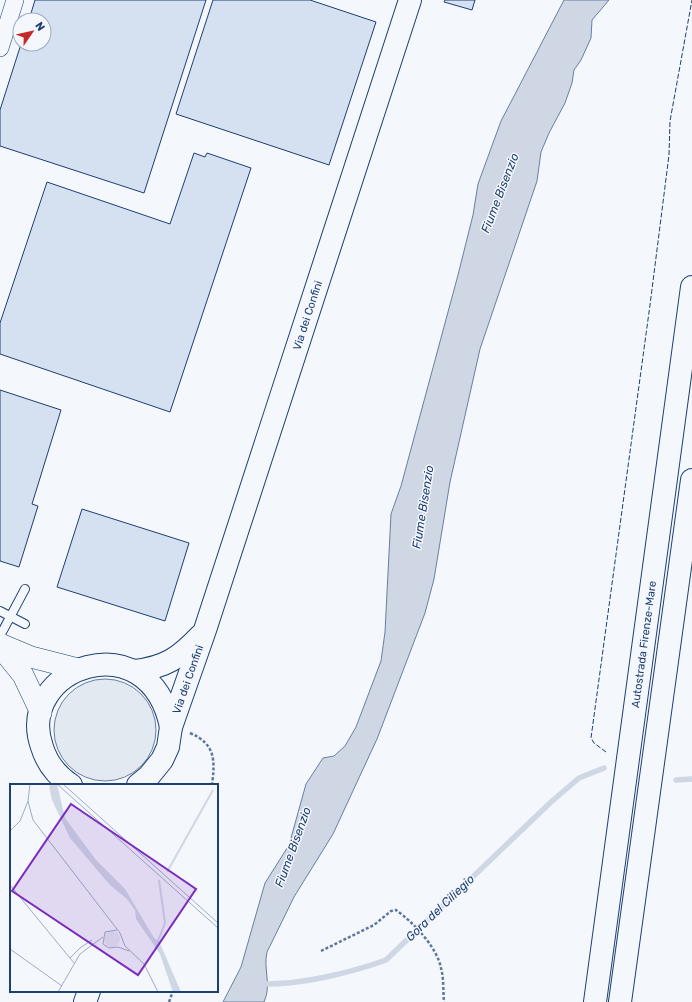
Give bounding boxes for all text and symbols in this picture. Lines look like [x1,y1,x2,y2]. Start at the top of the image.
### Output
north arrow [12,12,52,52]
text: N [32,20,48,34]
water label: Fiume Bisenzio [478,151,522,235]
street label: Via dei Confini [290,279,325,352]
water label: Fiume Bisenzio [409,464,437,550]
street label: Autostrada Firenze-Mare [628,580,659,709]
street label: Via dei Confini [170,643,206,716]
inset map [10,784,218,992]
water label: Fiume Bisenzio [272,805,314,889]
water label: Gora del Ciliegio [403,872,477,944]

